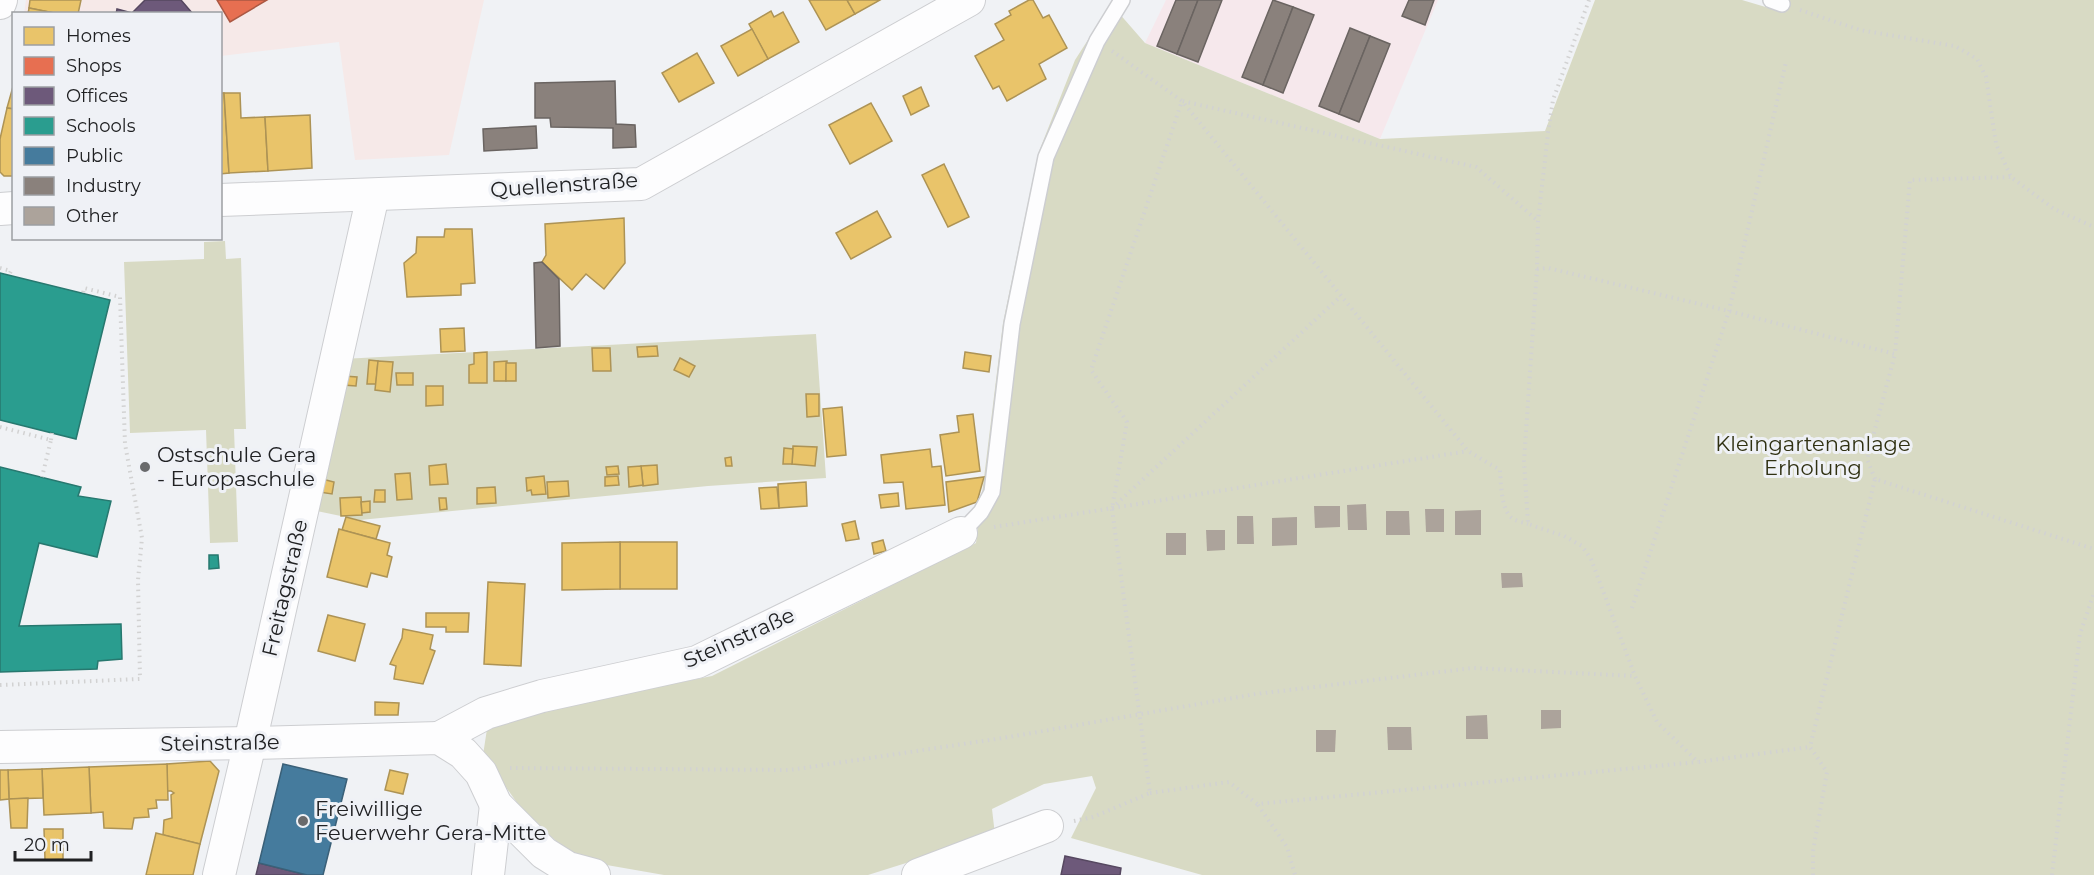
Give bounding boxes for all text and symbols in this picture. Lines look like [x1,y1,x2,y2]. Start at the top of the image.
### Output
legend [12,12,222,240]
text: Homes [66,25,131,47]
text: Shops [66,55,122,77]
text: Offices [66,85,128,107]
text: Schools [66,115,136,137]
text: Public [66,145,123,167]
street label: Quellenstraße [489,167,639,202]
text: Industry [66,175,141,197]
text: Other [66,205,119,227]
park label: Kleingartenanlage Erholung [1715,431,1911,480]
place label: Ostschule Gera - Europaschule [157,442,316,491]
marker: Ostschule Gera - Europaschule [138,460,152,474]
street label: Freitagstraße [257,517,312,659]
street label: Steinstraße [679,602,798,673]
street label: Steinstraße [160,729,280,756]
place label: Freiwillige Feuerwehr Gera-Mitte [315,796,547,845]
marker: Freiwillige Feuerwehr Gera-Mitte [296,814,310,828]
scale bar [15,824,92,862]
text: 20 m [24,834,70,856]

